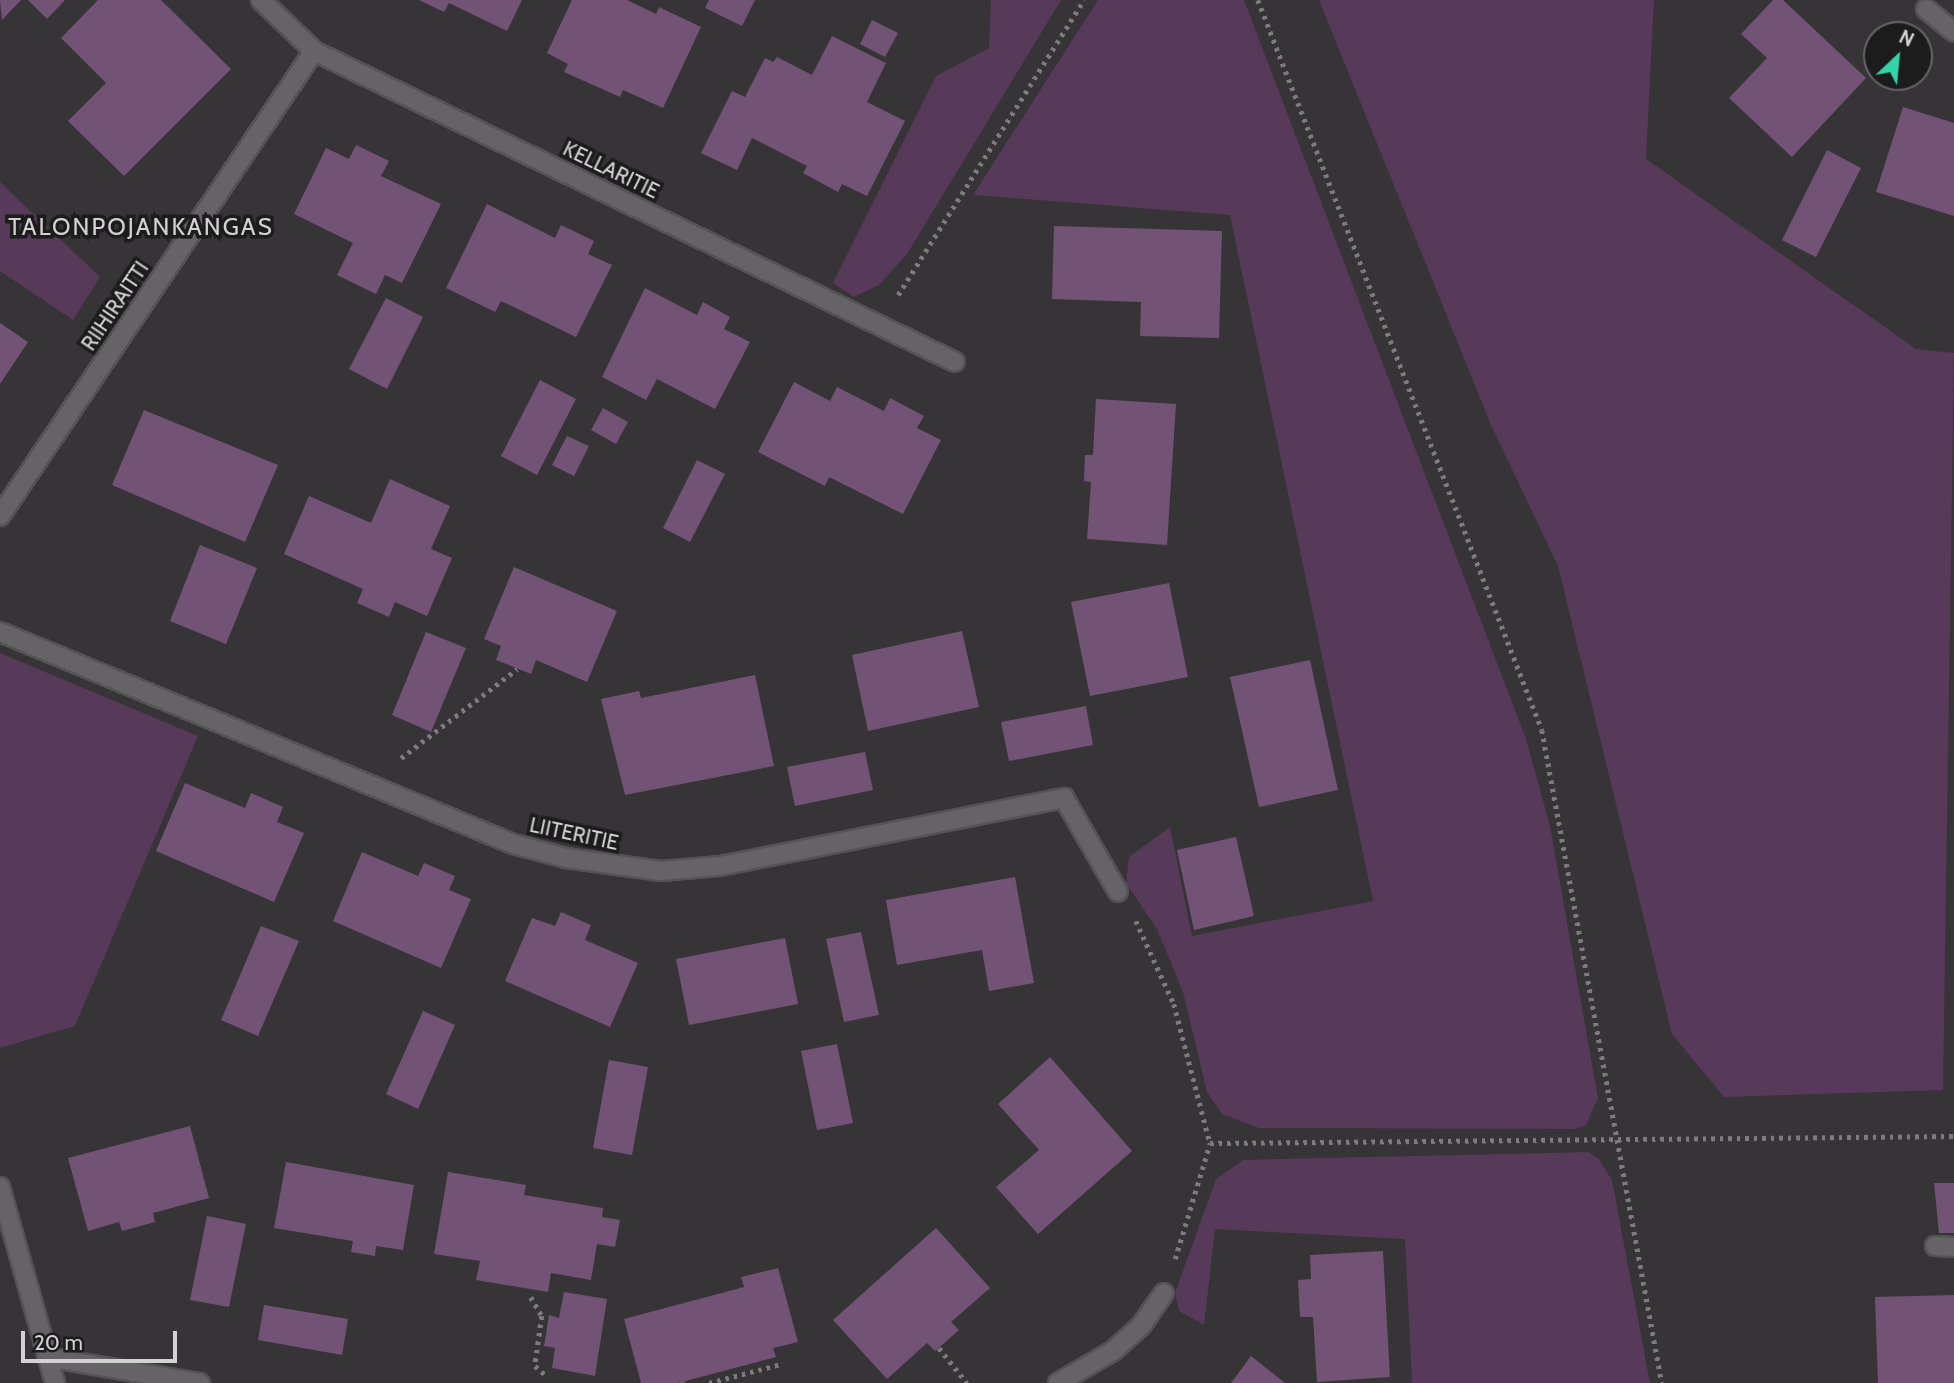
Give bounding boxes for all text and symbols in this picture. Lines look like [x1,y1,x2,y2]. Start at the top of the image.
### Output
north arrow [1863,21,1933,91]
text: N [1895,25,1918,52]
street label: KELLARITIE [559,136,663,204]
district label: TALONPOJANKANGAS [10,213,272,241]
street label: RIIHIRAITTI [76,257,154,355]
street label: LIITERITIE [527,812,621,856]
scale bar [24,1316,180,1360]
text: 20 m [34,1330,83,1355]

